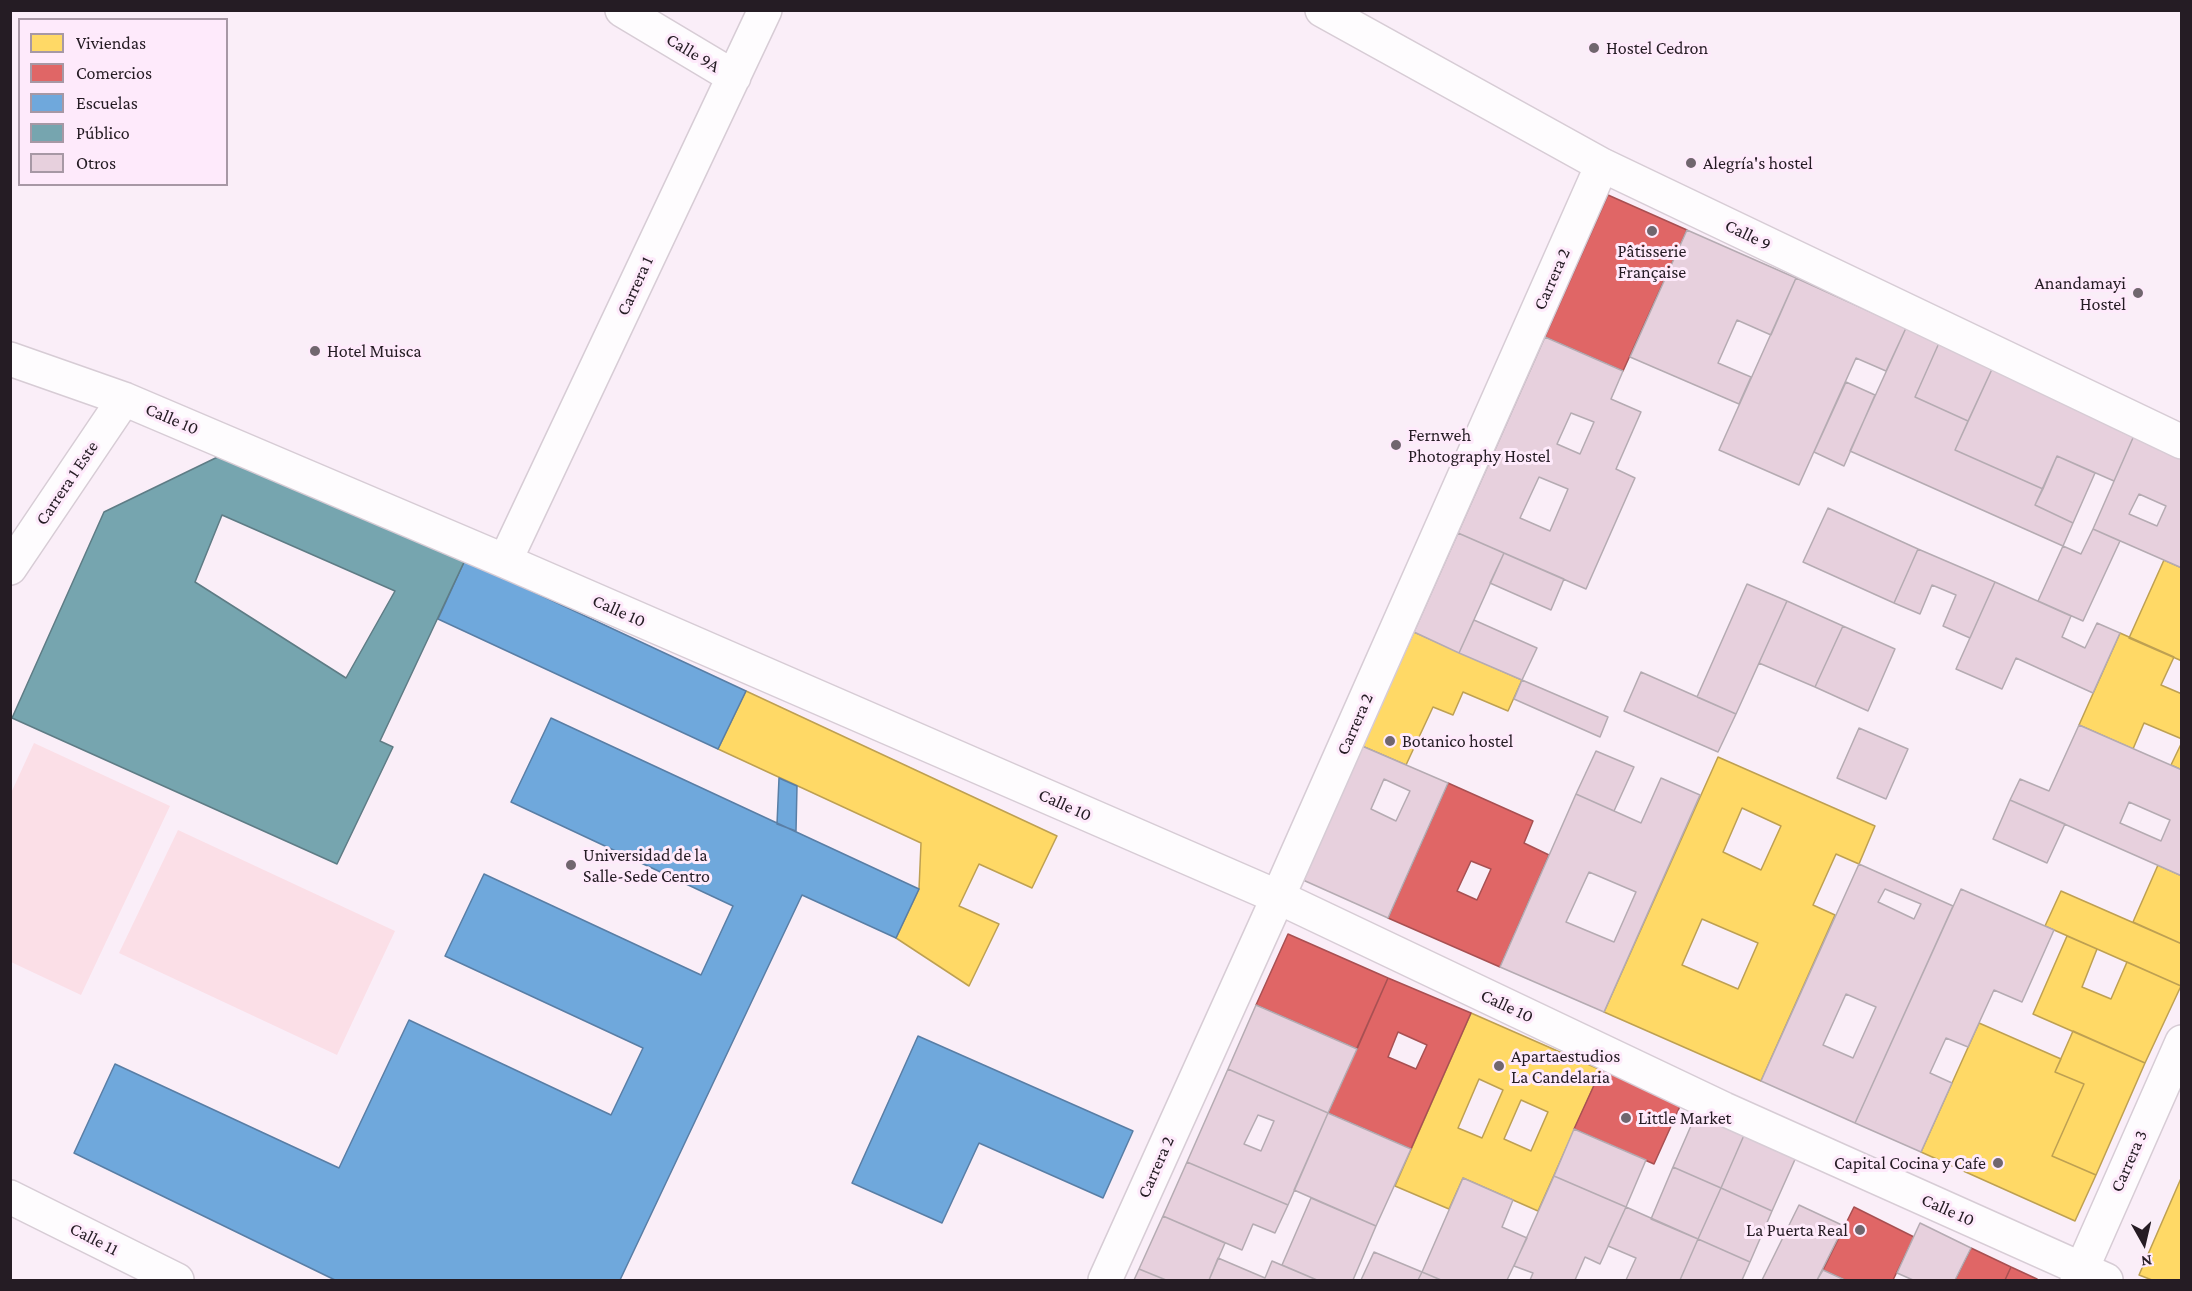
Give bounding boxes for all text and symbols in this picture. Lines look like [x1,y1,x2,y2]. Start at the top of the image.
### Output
legend [18,18,228,186]
street label: Calle 9A [662,29,724,77]
text: Viviendas [76,33,146,53]
place label: Hostel Cedron [1606,37,1708,59]
marker: Hostel Cedron [1587,41,1601,55]
text: Comercios [76,63,152,83]
text: Escuelas [76,93,138,113]
text: Público [76,123,130,143]
place label: Alegría's hostel [1703,152,1813,174]
text: Otros [76,153,116,173]
marker: Alegría's hostel [1684,156,1698,170]
street label: Calle 9 [1721,215,1775,255]
marker: Pâtisserie Française [1645,224,1659,238]
place label: Pâtisserie Française [1618,240,1686,282]
street label: Carrera 2 [1529,245,1575,313]
street label: Carrera 1 [612,253,658,319]
place label: Anandamayi Hostel [2035,272,2126,314]
marker: Anandamayi Hostel [2131,286,2145,300]
place label: Hotel Muisca [327,340,422,362]
marker: Hotel Muisca [308,344,322,358]
street label: Calle 10 [142,398,202,440]
place label: Fernweh Photography Hostel [1408,424,1551,466]
street label: Carrera 1 Este [31,437,103,529]
marker: Fernweh Photography Hostel [1389,438,1403,452]
street label: Calle 10 [589,590,649,632]
street label: Carrera 2 [1332,690,1378,758]
place label: Botanico hostel [1402,730,1513,752]
marker: Botanico hostel [1383,734,1397,748]
street label: Calle 10 [1035,784,1095,826]
place label: Universidad de la Salle-Sede Centro [583,844,710,886]
marker: Universidad de la Salle-Sede Centro [564,858,578,872]
street label: Calle 10 [1477,984,1537,1028]
place label: Apartaestudios La Candelaria [1511,1045,1620,1088]
marker: Apartaestudios La Candelaria [1492,1059,1506,1073]
place label: Little Market [1638,1107,1732,1129]
marker: Little Market [1619,1111,1633,1125]
street label: Carrera 3 [2106,1127,2152,1195]
street label: Carrera 2 [1133,1133,1179,1201]
place label: Capital Cocina y Cafe [1834,1152,1986,1174]
marker: Capital Cocina y Cafe [1991,1156,2005,1170]
street label: Calle 10 [1918,1189,1978,1231]
north arrow [2114,1213,2174,1273]
street label: Calle 11 [66,1218,122,1260]
place label: La Puerta Real [1746,1219,1848,1241]
marker: La Puerta Real [1853,1223,1867,1237]
text: N [2140,1252,2153,1270]

